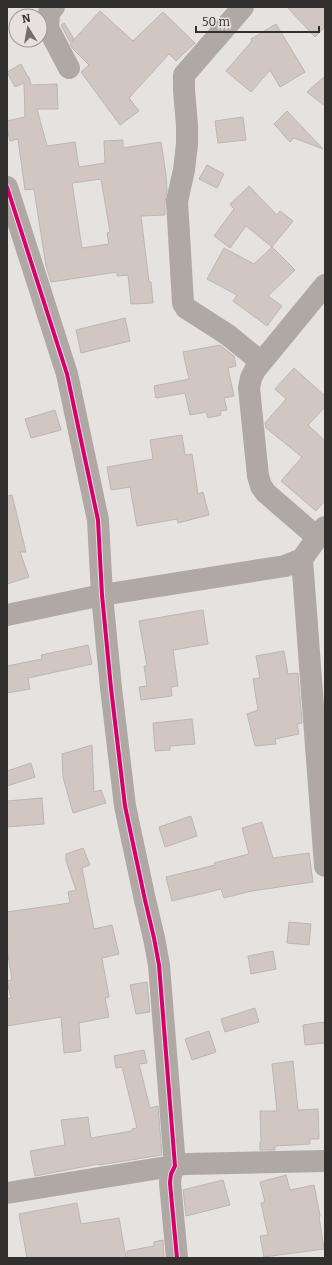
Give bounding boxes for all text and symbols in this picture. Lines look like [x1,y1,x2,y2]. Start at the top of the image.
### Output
north arrow [8,8,48,48]
scale bar [196,8,319,34]
text: N [21,11,32,26]
text: 50 m [202,15,231,29]

